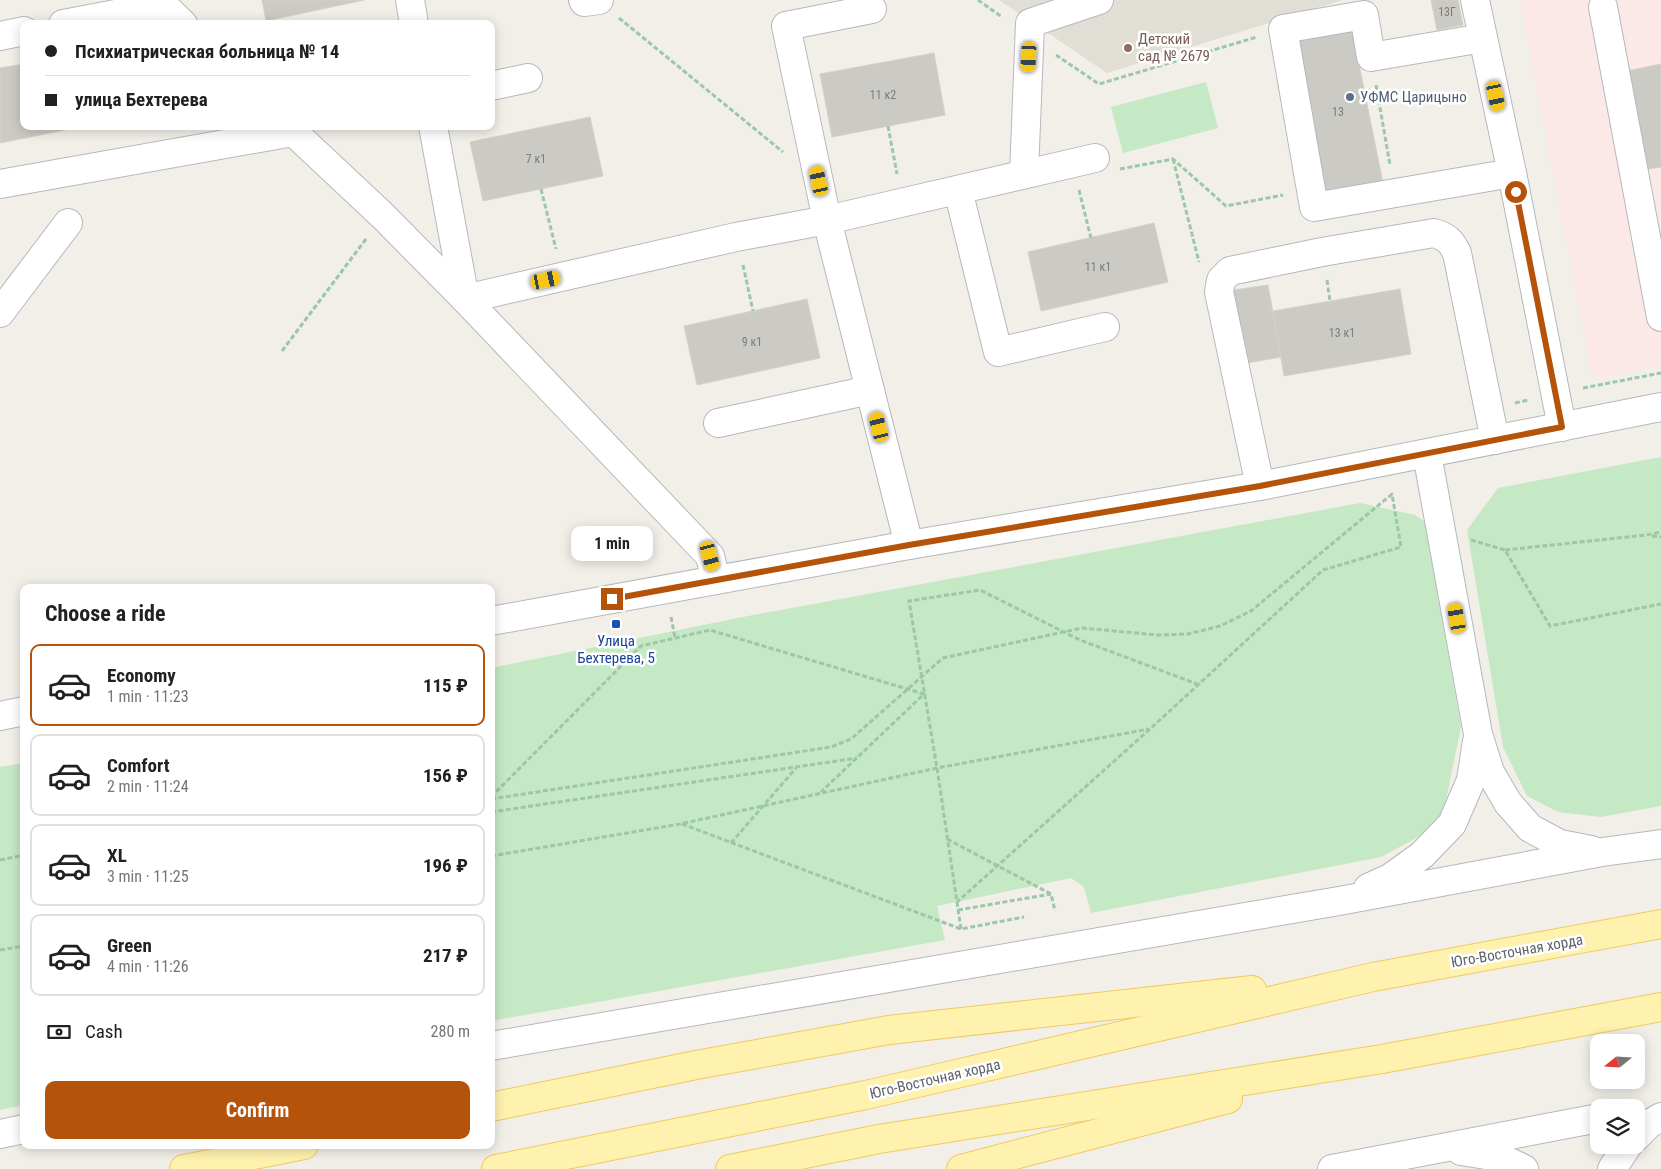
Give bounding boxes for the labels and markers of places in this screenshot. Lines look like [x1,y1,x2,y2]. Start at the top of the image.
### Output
place label: Детский сад № 2679 [1138,30,1210,65]
marker: Детский сад № 2679 [1122,42,1134,54]
place label: УФМС Царицыно [1360,88,1467,106]
marker: УФМС Царицыно [1344,91,1356,103]
marker: Улица Бехтерева, 5 [610,618,622,630]
place label: Улица Бехтерева, 5 [577,632,655,667]

